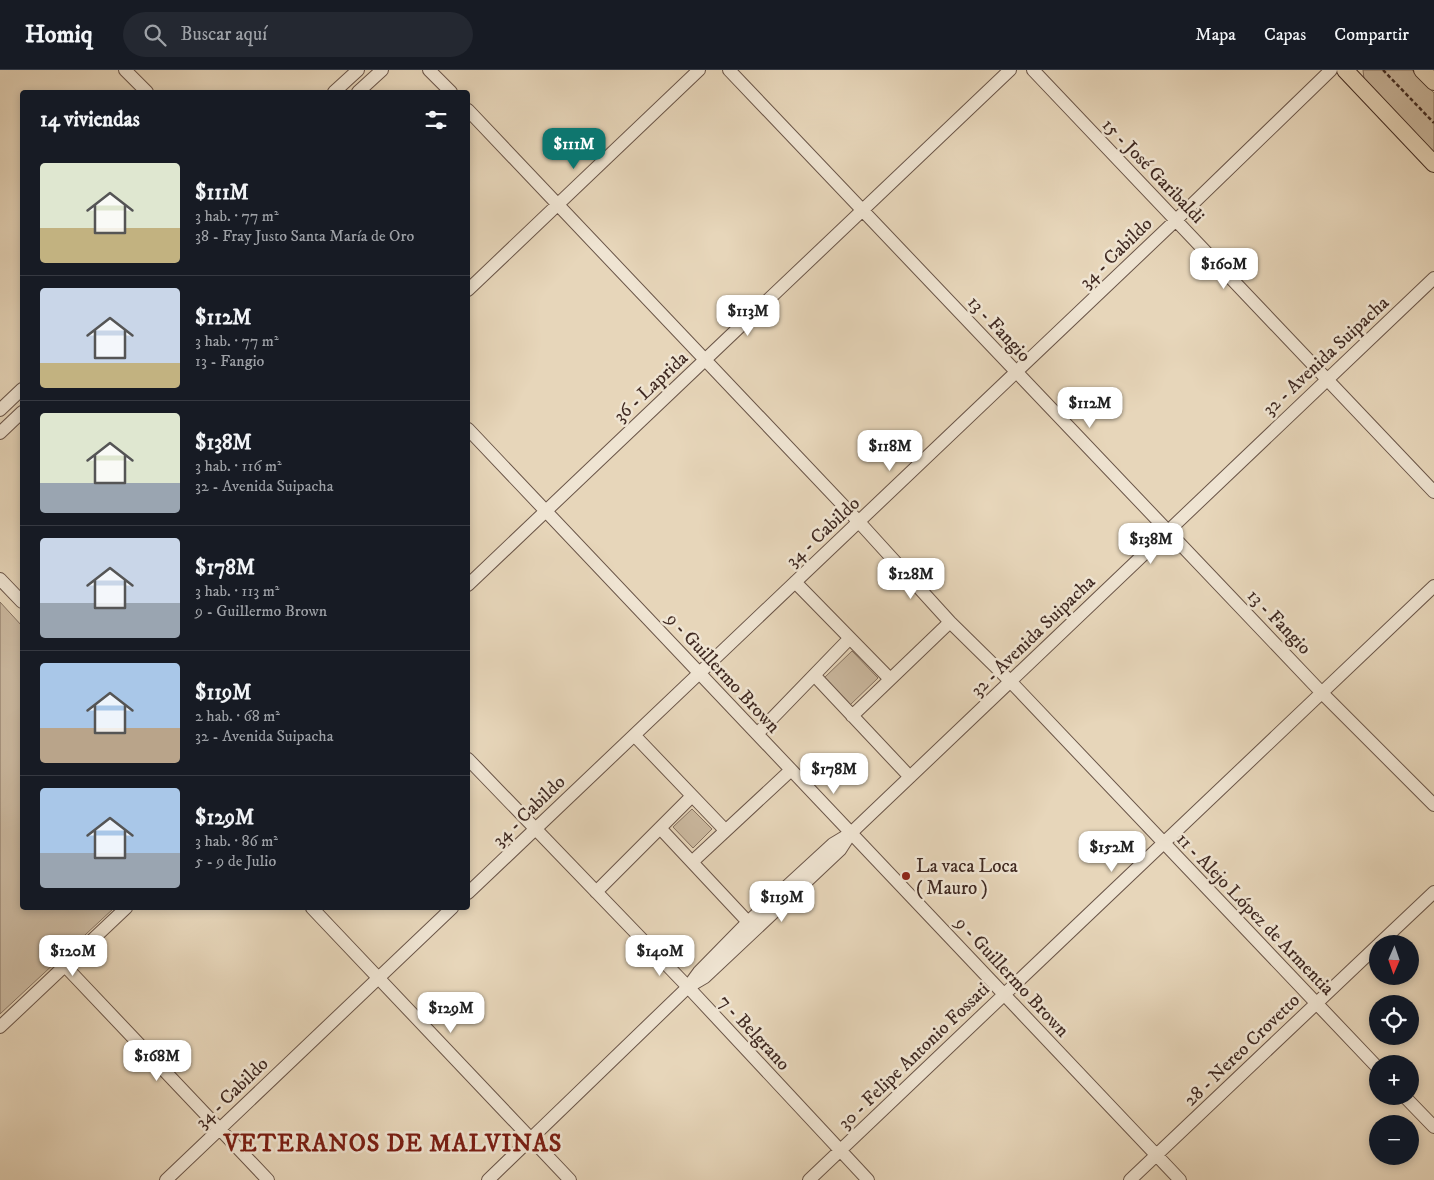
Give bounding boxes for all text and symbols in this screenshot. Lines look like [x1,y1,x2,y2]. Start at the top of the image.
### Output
search box [123,12,473,57]
text: Homiq [25,20,93,50]
icon: search [141,21,169,49]
text: Buscar aquí [181,23,267,46]
text: Mapa [1195,24,1236,46]
text: Capas [1264,24,1306,46]
text: Compartir [1334,24,1409,46]
icon: filters [422,106,450,134]
text: 14 viviendas [40,107,140,133]
street label: 15 - José Garibaldi [1097,114,1209,228]
pin: $111M [539,128,609,170]
text: $111M [554,134,594,154]
text: $111M [195,180,249,206]
icon: home [80,183,140,243]
text: 3 hab. · 77 m² [195,206,279,226]
street label: 34 - Cabildo [1075,213,1157,294]
text: 38 - Fray Justo Santa María de Oro [195,226,414,246]
pin: $160M [1189,248,1259,290]
text: $160M [1201,254,1247,274]
street label: 13 - Fangio [962,291,1035,367]
street label: 32 - Avenida Suipacha [1258,292,1394,421]
pin: $113M [713,294,783,337]
text: $113M [727,301,769,321]
text: $112M [195,305,251,331]
icon: home [80,308,140,368]
text: 3 hab. · 77 m² [195,331,279,351]
street label: 36 - Laprida [609,347,693,427]
text: 13 - Fangio [195,351,264,371]
pin: $112M [1055,386,1125,429]
text: $112M [1069,393,1111,413]
text: $138M [195,430,252,456]
pin: $118M [855,430,925,472]
icon: home [80,433,140,493]
text: $118M [868,436,912,456]
text: 3 hab. · 116 m² [195,456,282,476]
text: 32 - Avenida Suipacha [195,476,334,496]
street label: 34 - Cabildo [781,492,865,572]
pin: $138M [1116,522,1186,565]
text: $138M [1129,529,1173,549]
text: $178M [195,555,255,581]
icon: home [80,558,140,618]
pin: $128M [876,558,946,600]
text: $128M [888,564,934,584]
street label: 32 - Avenida Suipacha [966,571,1100,701]
text: 3 hab. · 113 m² [195,581,279,601]
street label: 13 - Fangio [1242,584,1316,660]
text: 9 - Guillermo Brown [195,601,327,621]
street label: 9 - Guillermo Brown [660,607,785,738]
text: $119M [195,680,252,706]
icon: home [80,683,140,743]
text: 2 hab. · 68 m² [195,706,280,726]
text: 32 - Avenida Suipacha [195,726,334,746]
pin: $178M [799,752,869,795]
text: $178M [811,759,857,779]
street label: 34 - Cabildo [488,771,570,852]
text: $129M [195,805,254,831]
icon: home [80,808,140,868]
street label: 11 - Alejo López de Armentia [1171,828,1339,1000]
pin: $152M [1077,830,1147,873]
text: 3 hab. · 86 m² [195,831,278,851]
text: $152M [1090,837,1134,857]
text: 5 - 9 de Julio [195,851,276,871]
place label: La vaca Loca ( Mauro ) [916,855,1018,900]
marker: La vaca Loca ( Mauro ) [900,870,912,882]
pin: $119M [747,880,817,923]
text: $119M [760,887,804,907]
street label: 9 - Guillermo Brown [949,911,1074,1042]
pin: $120M [38,934,108,977]
pin: $140M [625,934,695,977]
north arrow [1369,935,1419,985]
map controls [1369,935,1419,1165]
text: $120M [50,941,96,961]
text: $140M [636,941,684,961]
street label: 30 - Felipe Antonio Fossati [834,978,995,1134]
street label: 28 - Nereo Crovetto [1179,989,1305,1111]
street label: 7 - Belgrano [713,990,795,1076]
pin: $129M [416,992,486,1034]
button: locate [1369,995,1419,1045]
text: $129M [428,998,474,1018]
pin: $168M [122,1040,192,1082]
text: $168M [134,1046,180,1066]
street label: 34 - Cabildo [191,1053,273,1134]
button: + [1369,1055,1419,1105]
button: − [1369,1115,1419,1165]
district label: VETERANOS DE MALVINAS [223,1129,562,1159]

